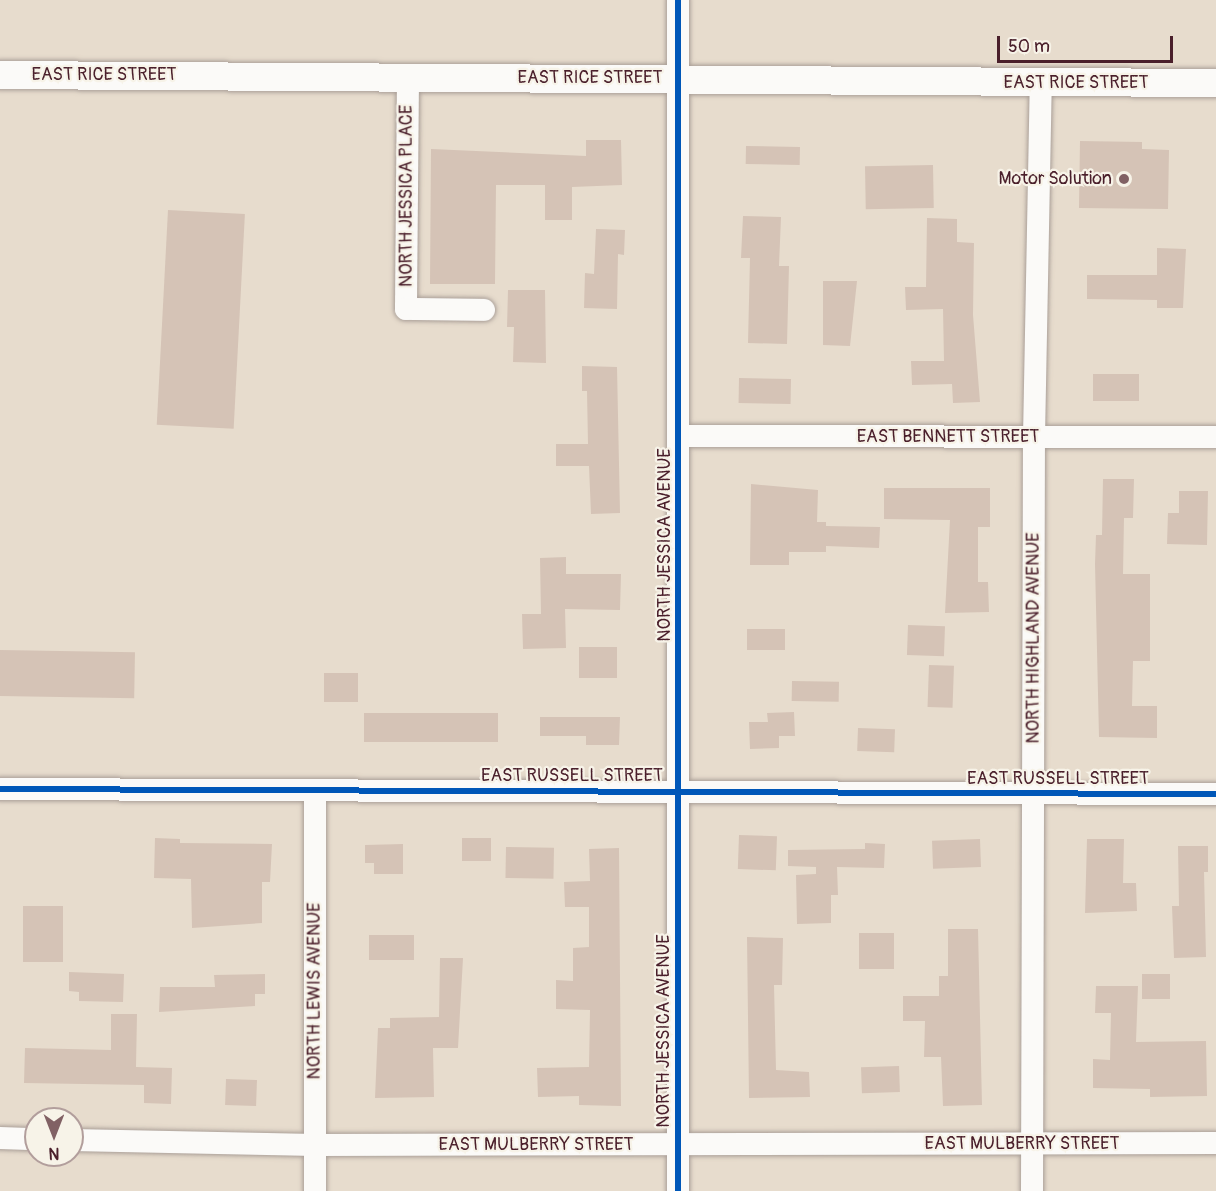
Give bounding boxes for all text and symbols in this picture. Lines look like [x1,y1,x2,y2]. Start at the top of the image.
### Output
scale bar [1000,24,1176,62]
text: 50 m [1008,35,1050,58]
street label: EAST RICE STREET [32,64,176,86]
street label: EAST RICE STREET [518,67,662,89]
street label: EAST RICE STREET [1004,72,1148,94]
street label: NORTH JESSICA PLACE [396,105,418,287]
place label: Motor Solution [998,168,1112,190]
marker: Motor Solution [1117,172,1131,186]
street label: EAST BENNETT STREET [857,426,1039,448]
street label: NORTH JESSICA AVENUE [654,448,676,642]
street label: NORTH HIGHLAND AVENUE [1023,532,1045,744]
street label: EAST RUSSELL STREET [481,765,663,787]
street label: EAST RUSSELL STREET [967,768,1149,790]
street label: NORTH LEWIS AVENUE [304,903,326,1079]
street label: NORTH JESSICA AVENUE [653,934,675,1128]
north arrow [24,1107,84,1167]
street label: EAST MULBERRY STREET [925,1133,1119,1155]
street label: EAST MULBERRY STREET [439,1134,633,1156]
text: N [49,1143,59,1163]

